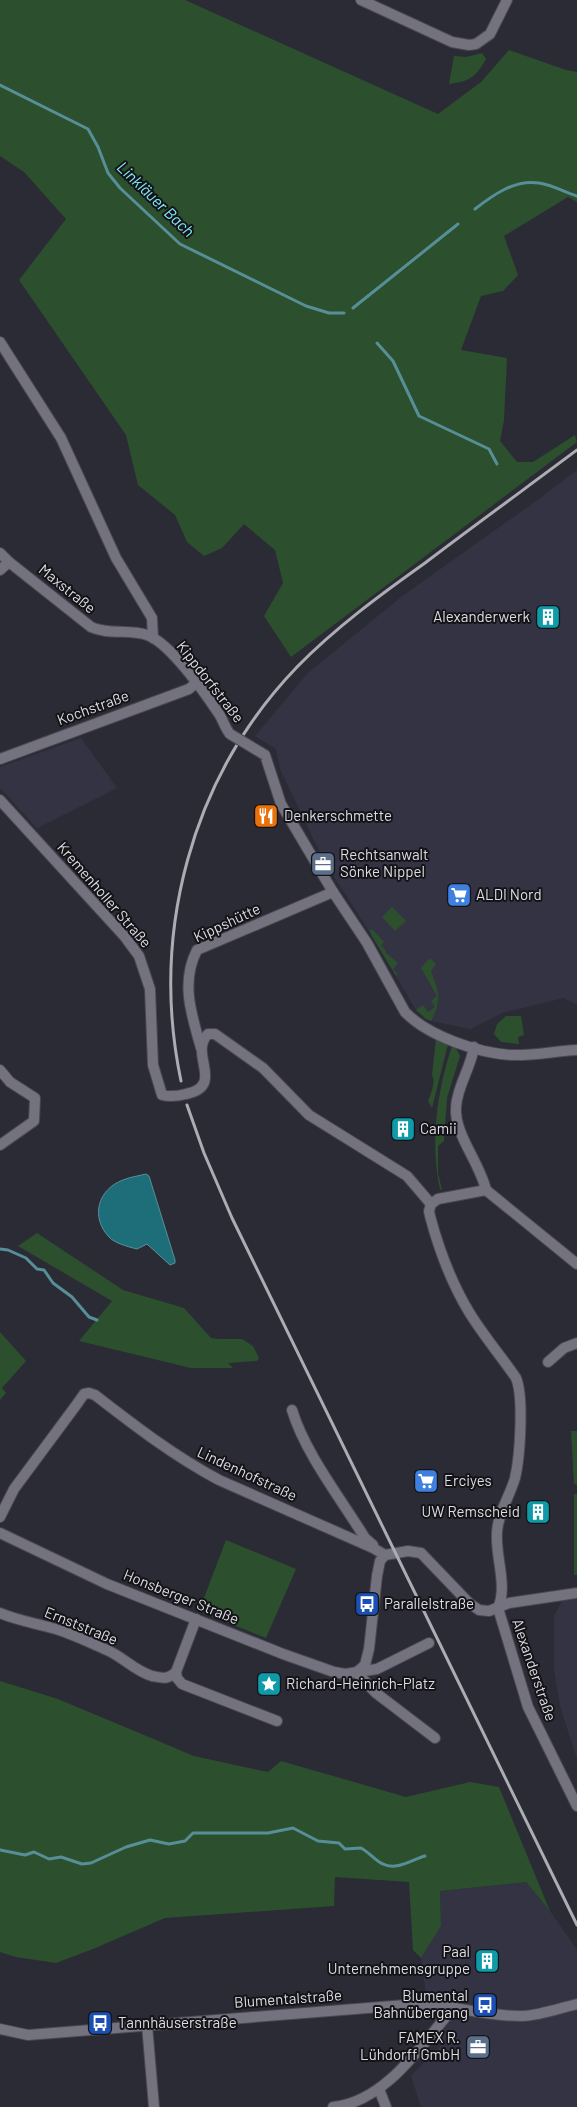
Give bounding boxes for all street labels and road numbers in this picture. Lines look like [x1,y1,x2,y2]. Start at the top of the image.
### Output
street label: Maxstraße [36,560,100,616]
street label: Kippdorfstraße [173,637,248,726]
street label: Kochstraße [54,686,131,728]
street label: Kremenholler Straße [54,838,156,951]
street label: Kippshütte [190,899,263,945]
street label: Lindenhofstraße [195,1442,300,1504]
street label: Honsberger Straße [121,1565,242,1627]
street label: Ernststraße [42,1602,121,1648]
street label: Alexanderstraße [509,1616,561,1723]
street label: Blumentalstraße [233,1985,342,2011]

